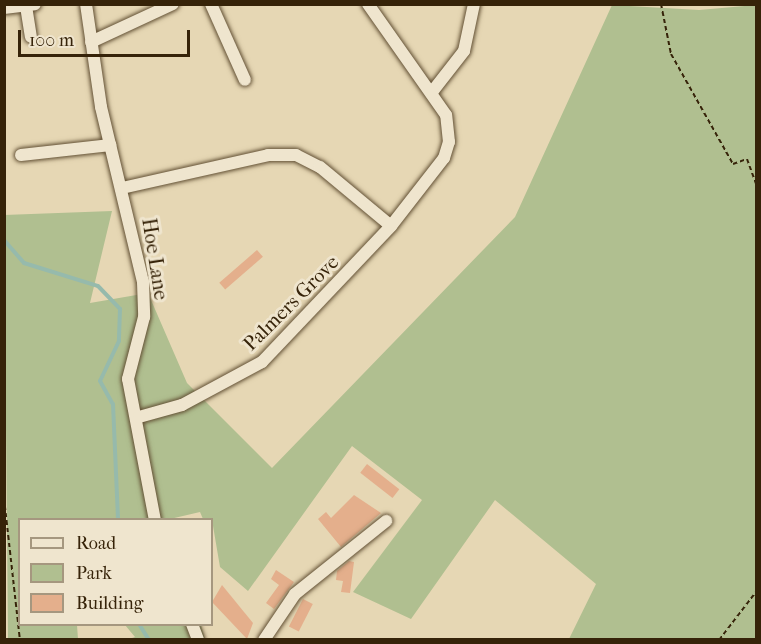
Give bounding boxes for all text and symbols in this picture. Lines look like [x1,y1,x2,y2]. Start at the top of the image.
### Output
scale bar [21,18,194,56]
text: 100 m [29,30,74,51]
street label: Hoe Lane [137,216,173,302]
street label: Palmers Grove [238,250,344,356]
legend [18,518,213,626]
text: Road [76,533,116,554]
text: Park [76,563,112,584]
text: Building [76,593,143,614]

